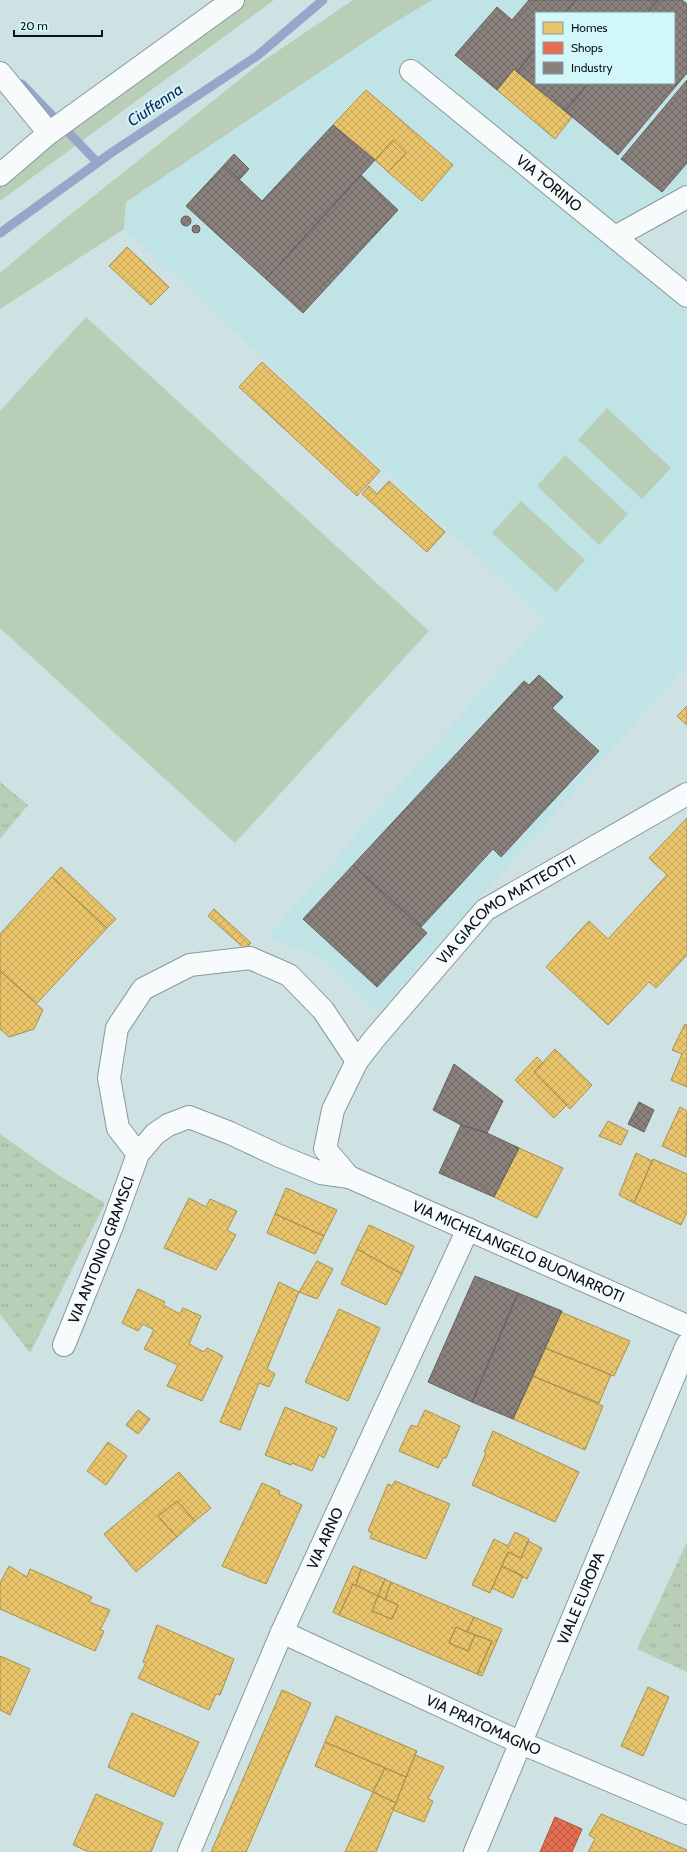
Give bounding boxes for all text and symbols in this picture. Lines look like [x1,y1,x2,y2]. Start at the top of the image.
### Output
scale bar [14,12,102,38]
legend [535,12,675,84]
text: 20 m [20,18,48,33]
text: Homes [571,20,608,35]
text: Shops [571,40,603,55]
text: Industry [571,60,612,75]
water label: Ciuffenna [124,80,186,130]
street label: VIA TORINO [512,151,586,216]
street label: VIA GIACOMO MATTEOTTI [433,851,579,968]
street label: VIA ANTONIO GRAMSCI [65,1174,138,1326]
street label: VIA MICHELANGELO BUONARROTI [409,1197,627,1306]
street label: VIA ARNO [303,1505,347,1572]
street label: VIALE EUROPA [554,1549,609,1647]
street label: VIA PRATOMAGNO [423,1691,544,1759]

